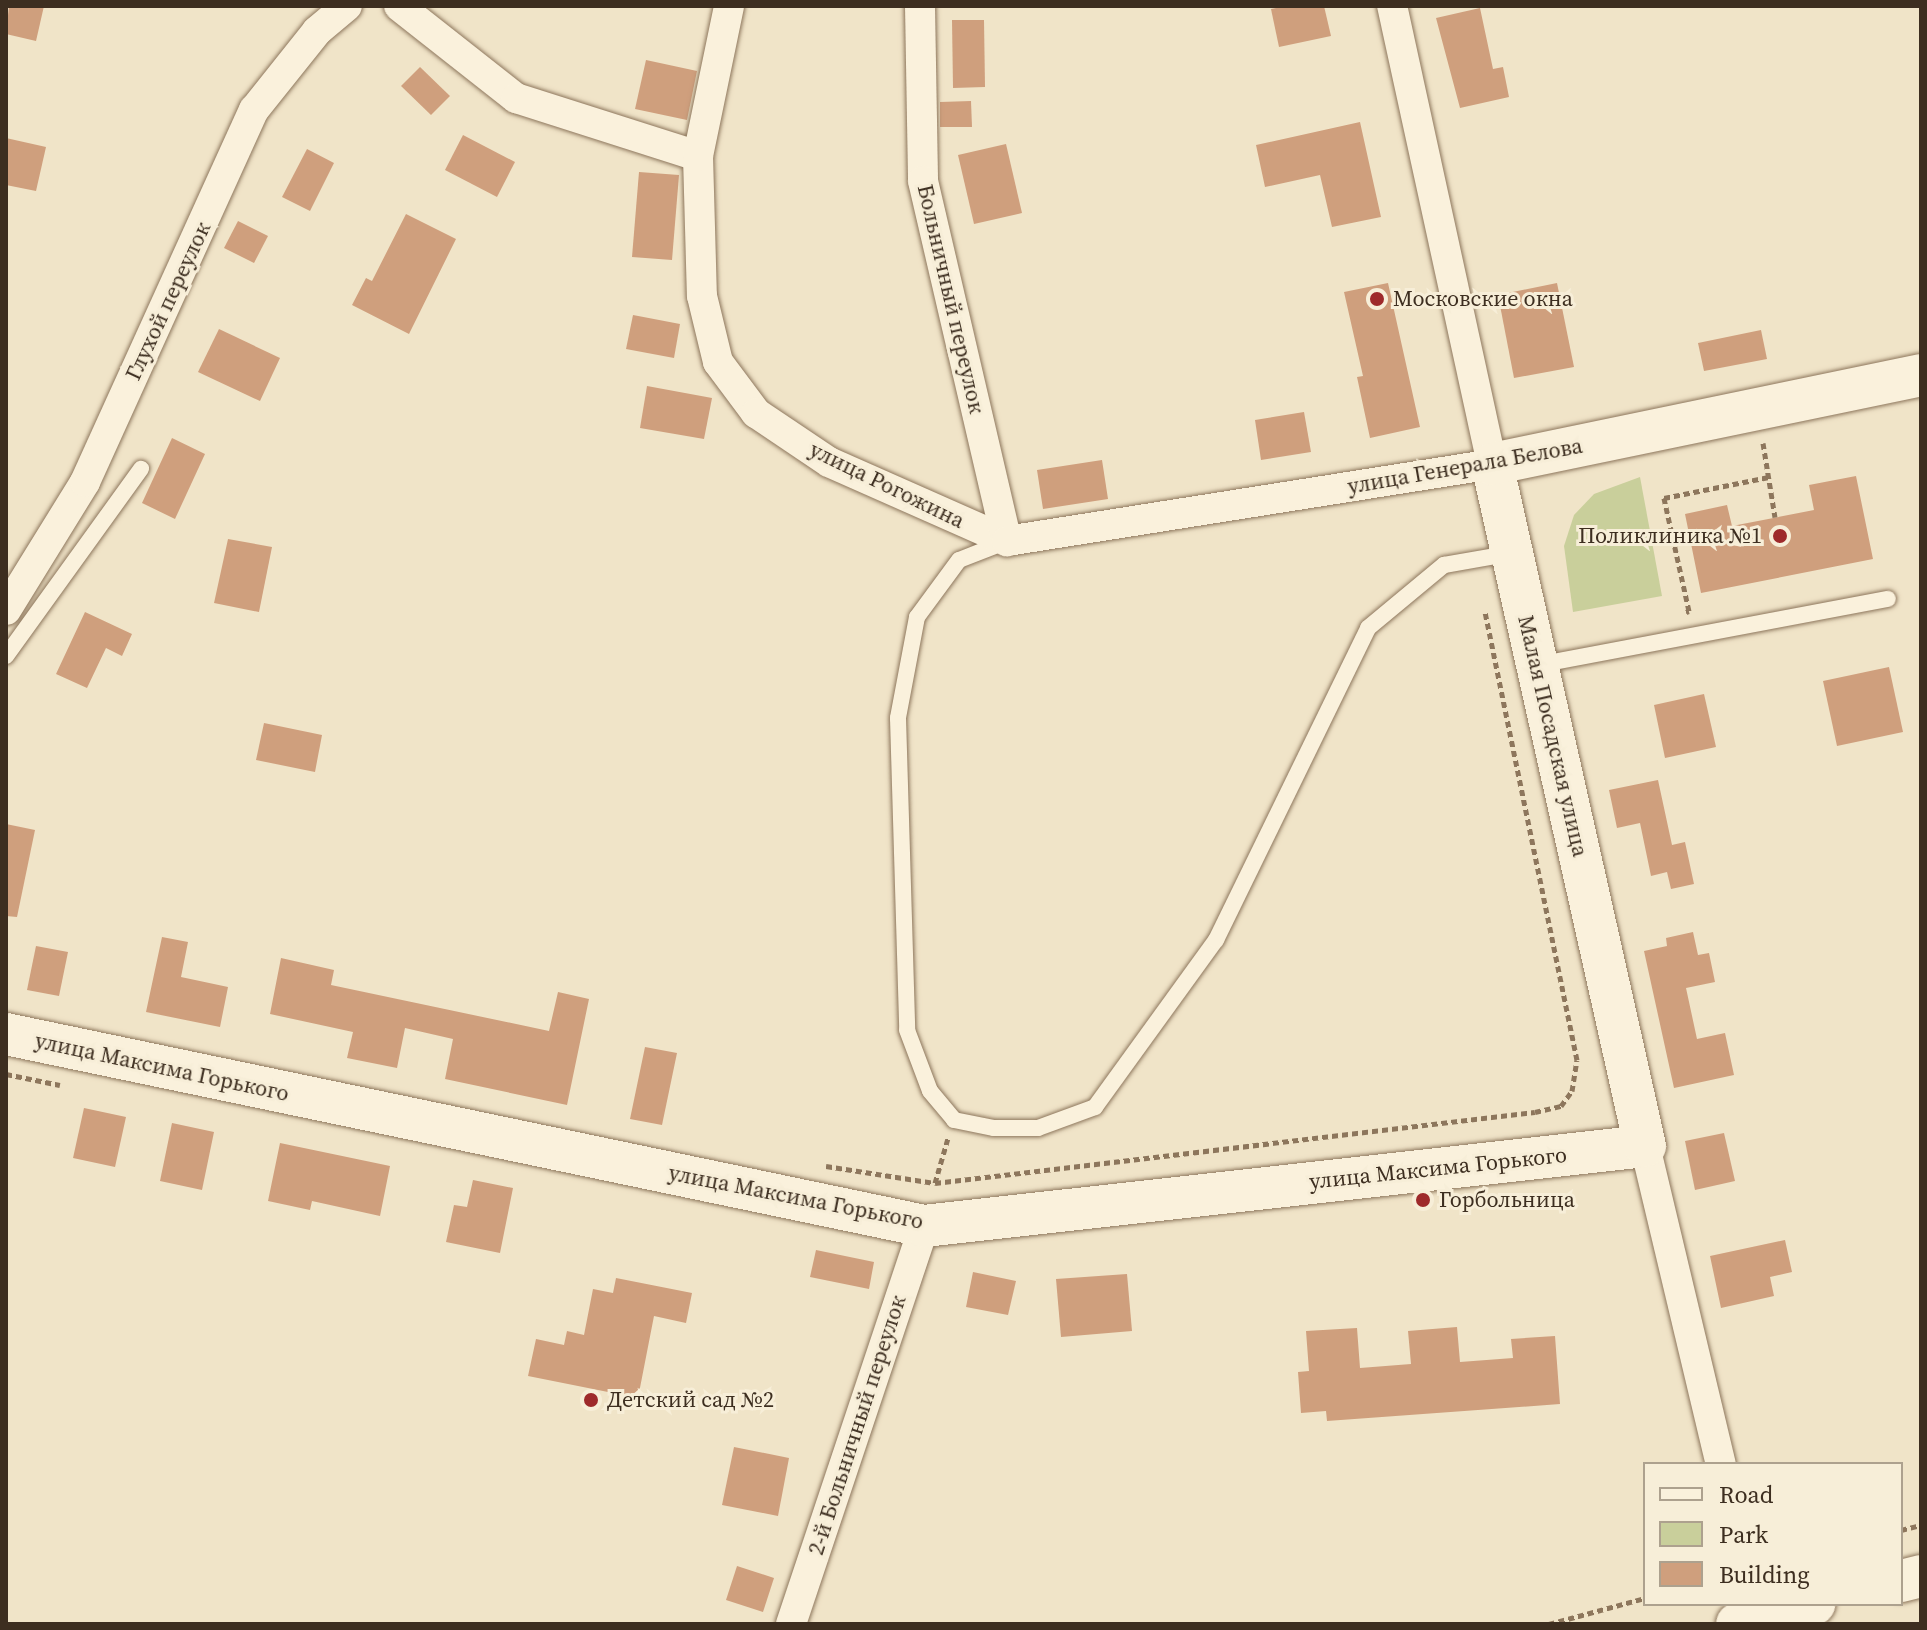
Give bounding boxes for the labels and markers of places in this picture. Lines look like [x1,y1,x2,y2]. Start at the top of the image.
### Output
place label: Московские окна [1393,286,1573,312]
marker: Московские окна [1368,290,1386,308]
place label: Поликлиника №1 [1578,523,1762,549]
marker: Поликлиника №1 [1769,525,1791,547]
place label: Горбольница [1439,1187,1575,1213]
marker: Горбольница [1414,1191,1432,1209]
place label: Детский сад №2 [607,1387,774,1413]
marker: Детский сад №2 [582,1391,600,1409]

